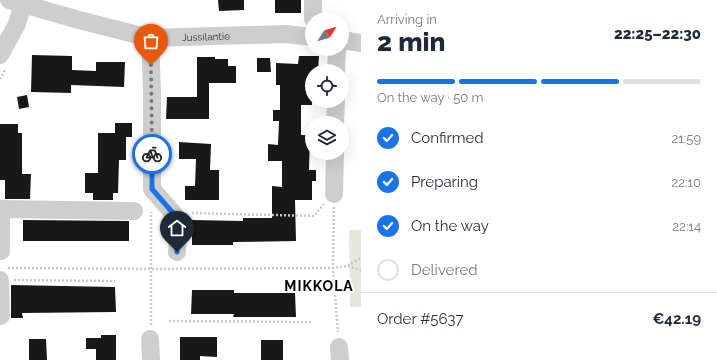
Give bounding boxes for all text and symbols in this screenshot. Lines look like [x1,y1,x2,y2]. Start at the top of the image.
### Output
north arrow [305,12,349,56]
map controls [305,12,349,160]
text: Arriving in [377,12,437,27]
pin [134,24,168,65]
text: 22:25–22:30 [614,25,701,43]
text: 2 min [377,27,445,57]
icon: bag [140,30,162,52]
street label: Jussilantie [182,31,230,43]
button: locate [305,64,349,108]
text: On the way · 50 m [377,90,484,105]
button: layers [305,116,349,160]
icon: check [377,127,399,149]
text: Confirmed [411,129,484,147]
text: 21:59 [672,131,701,146]
courier [132,134,172,174]
icon: bike [141,143,163,165]
icon: check [377,171,399,193]
text: Preparing [411,173,478,191]
text: 22:10 [671,175,701,190]
pin [160,211,194,252]
icon: check [377,215,399,237]
icon: home [166,217,188,239]
text: On the way [411,217,489,235]
text: 22:14 [672,219,701,234]
text: Delivered [411,261,478,279]
district label: MIKKOLA [284,278,354,294]
text: Order #5637 [377,310,464,328]
text: €42.19 [652,310,701,328]

